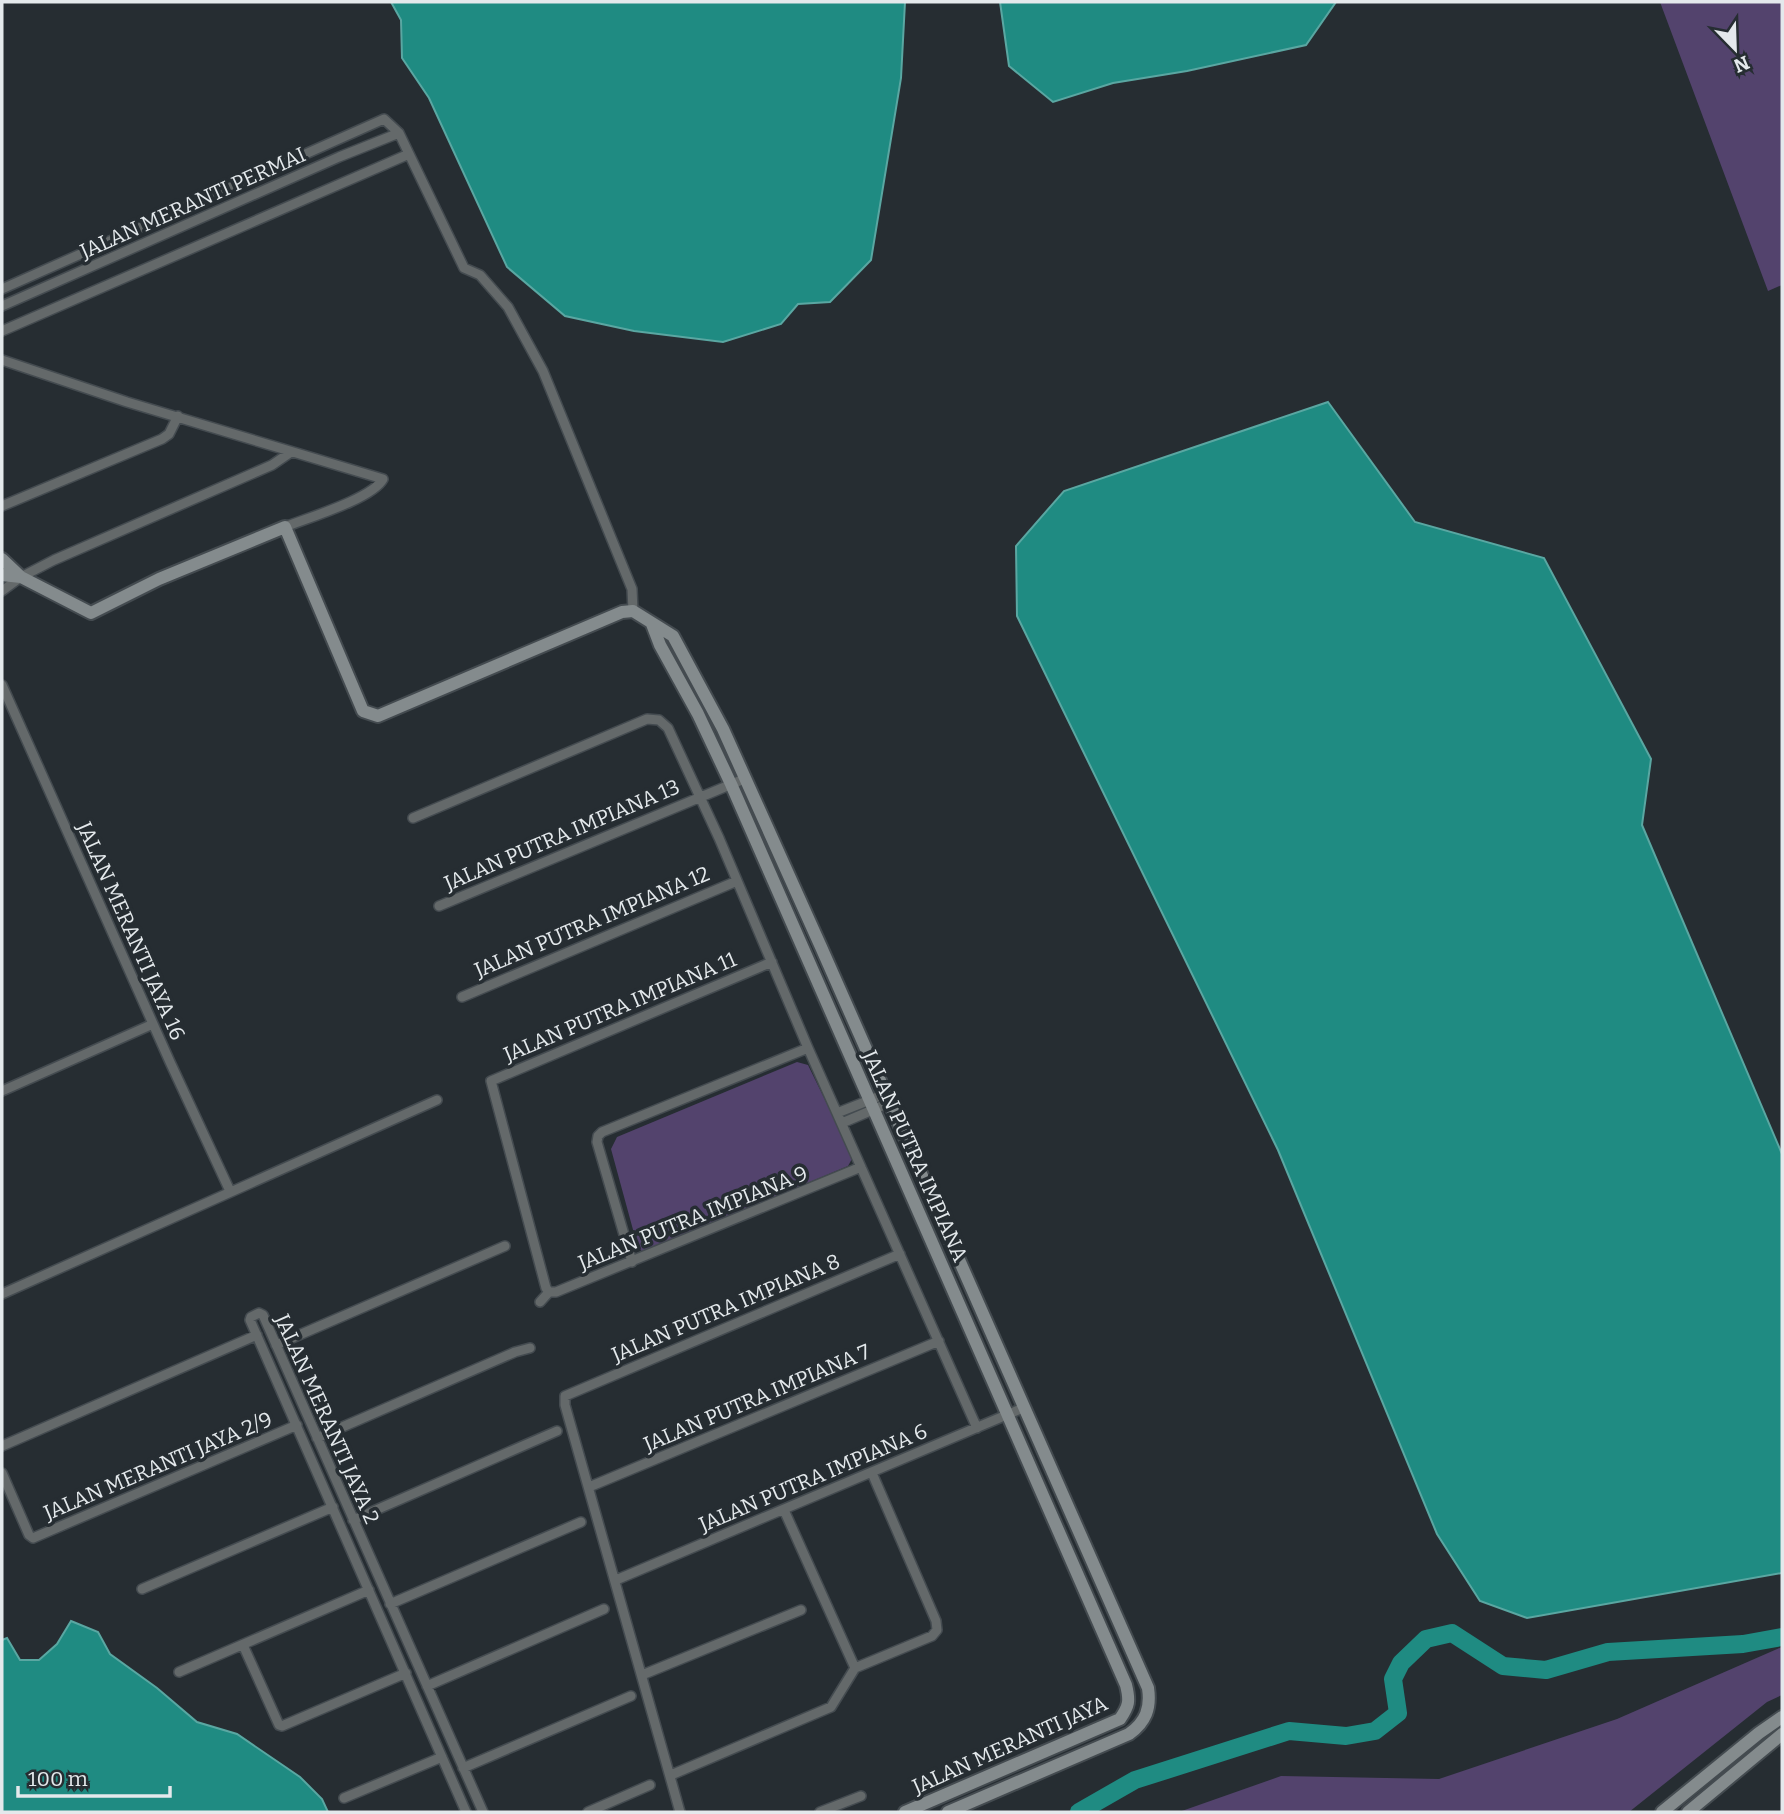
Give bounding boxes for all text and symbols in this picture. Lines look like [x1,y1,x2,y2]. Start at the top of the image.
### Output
north arrow [1700,14,1770,84]
text: N [1730,51,1753,78]
street label: JALAN MERANTI PERMAI [75,141,310,265]
street label: JALAN PUTRA IMPIANA 13 [439,774,684,897]
street label: JALAN MERANTI JAYA 16 [71,817,191,1044]
street label: JALAN PUTRA IMPIANA 12 [470,861,713,984]
street label: JALAN PUTRA IMPIANA 11 [499,946,741,1068]
street label: JALAN PUTRA IMPIANA [856,1045,973,1266]
street label: JALAN PUTRA IMPIANA 9 [574,1160,812,1276]
street label: JALAN PUTRA IMPIANA 8 [607,1248,844,1368]
street label: JALAN MERANTI JAYA 2 [269,1309,385,1528]
street label: JALAN PUTRA IMPIANA 7 [639,1338,875,1458]
street label: JALAN MERANTI JAYA 2/9 [39,1406,276,1526]
street label: JALAN PUTRA IMPIANA 6 [694,1418,931,1538]
street label: JALAN MERANTI JAYA [907,1690,1112,1800]
scale bar [18,1755,170,1799]
text: 100 m [28,1766,88,1792]

